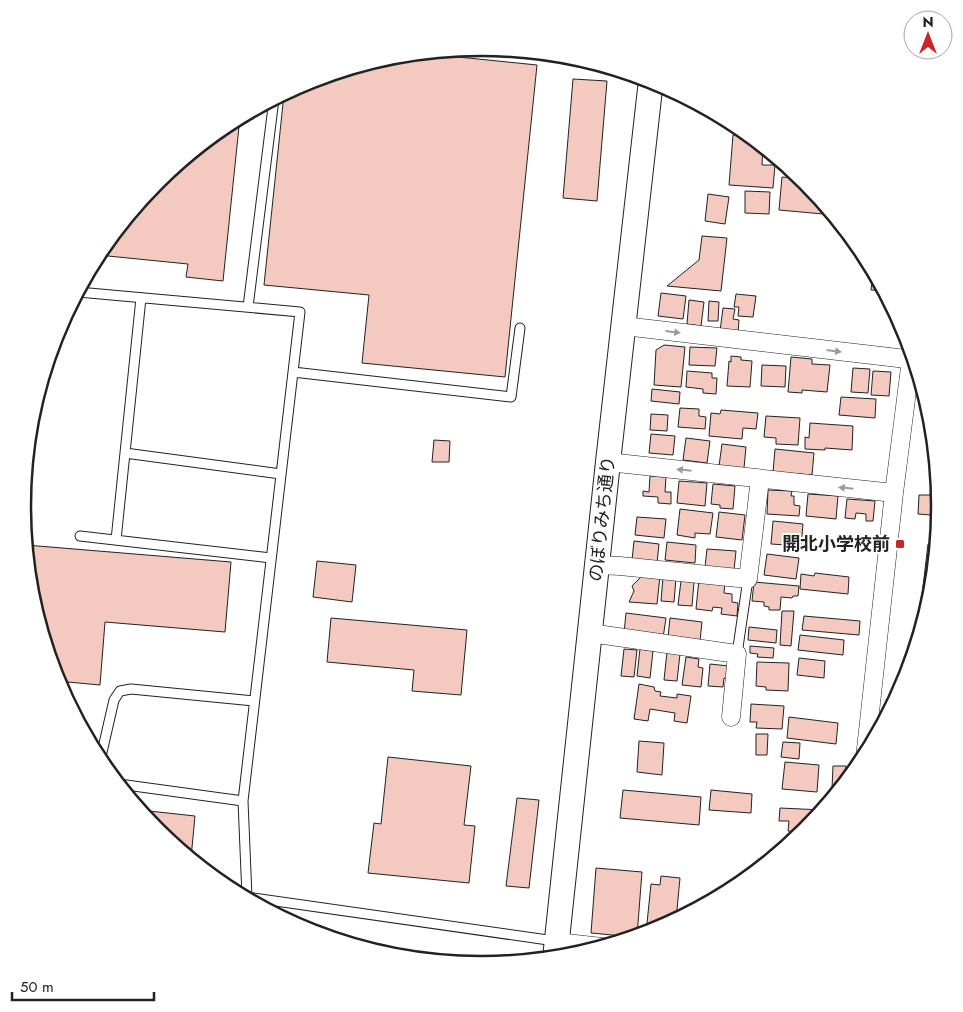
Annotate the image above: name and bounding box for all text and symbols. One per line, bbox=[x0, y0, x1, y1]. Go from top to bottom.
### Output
north arrow bbox=[903, 10, 953, 60]
text: N bbox=[922, 12, 934, 32]
one-way arrow bbox=[665, 328, 681, 336]
one-way arrow bbox=[826, 347, 842, 355]
street label: のぼりみち通り bbox=[582, 455, 622, 583]
one-way arrow bbox=[676, 466, 692, 474]
one-way arrow bbox=[837, 484, 853, 492]
place label: 開北小学校前 bbox=[782, 531, 890, 557]
marker: 開北小学校前 bbox=[894, 538, 906, 550]
scale bar bbox=[12, 970, 155, 1002]
text: 50 m bbox=[20, 976, 54, 998]

